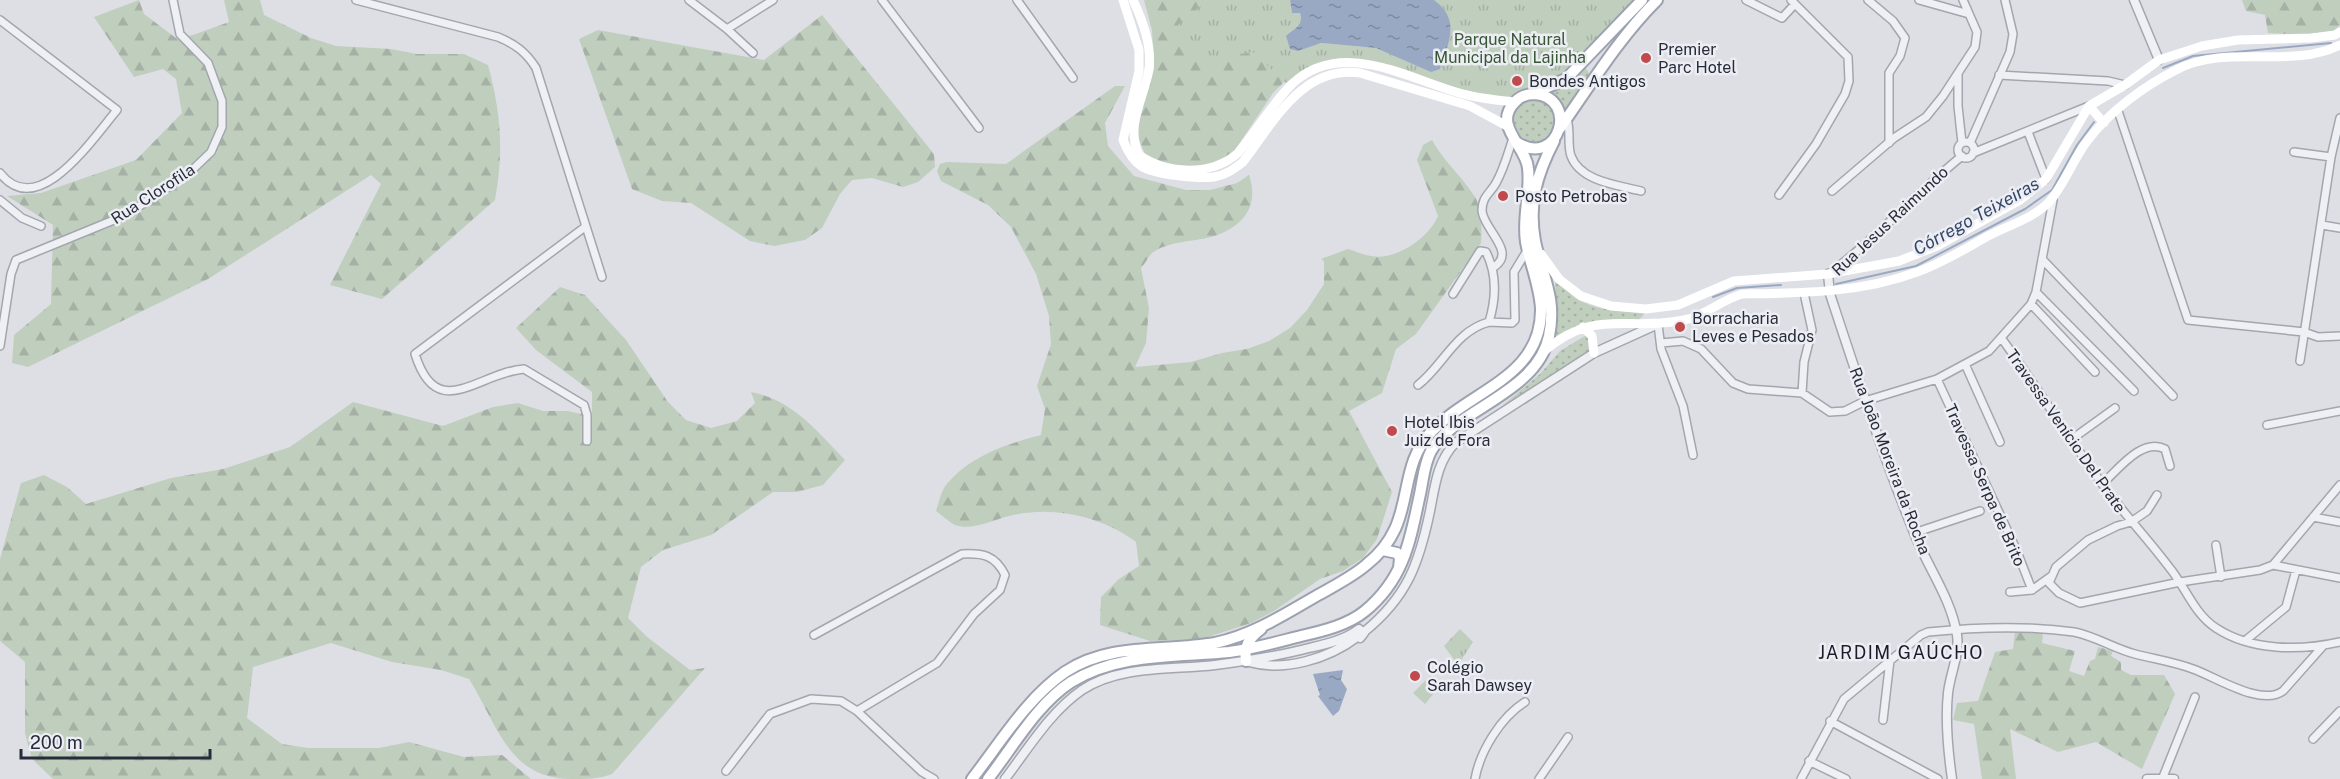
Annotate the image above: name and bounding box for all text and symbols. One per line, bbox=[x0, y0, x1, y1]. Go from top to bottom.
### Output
park label: Parque Natural Municipal da Lajinha bbox=[1434, 30, 1586, 67]
place label: Premier Parc Hotel bbox=[1658, 40, 1736, 77]
marker: Premier Parc Hotel bbox=[1639, 51, 1653, 65]
place label: Bondes Antigos bbox=[1529, 72, 1646, 91]
marker: Bondes Antigos bbox=[1510, 74, 1524, 88]
street label: Rua Clorofila bbox=[108, 160, 198, 228]
street label: Rua Jesus Raimundo bbox=[1828, 162, 1952, 280]
water label: Córrego Teixeiras bbox=[1909, 173, 2043, 259]
place label: Posto Petrobas bbox=[1515, 187, 1627, 206]
marker: Posto Petrobas bbox=[1496, 189, 1510, 203]
place label: Borracharia Leves e Pesados bbox=[1692, 309, 1814, 346]
marker: Borracharia Leves e Pesados bbox=[1673, 320, 1687, 334]
street label: Travessa Venício Del Prate bbox=[2002, 346, 2130, 516]
street label: Rua João Moreira da Rocha bbox=[1845, 365, 1935, 557]
street label: Travessa Serpa de Brito bbox=[1941, 401, 2029, 569]
place label: Hotel Ibis Juiz de Fora bbox=[1404, 413, 1490, 450]
marker: Hotel Ibis Juiz de Fora bbox=[1385, 424, 1399, 438]
district label: JARDIM GAÚCHO bbox=[1818, 641, 1984, 663]
place label: Colégio Sarah Dawsey bbox=[1427, 658, 1532, 695]
marker: Colégio Sarah Dawsey bbox=[1408, 669, 1422, 683]
scale bar bbox=[21, 722, 210, 760]
text: 200 m bbox=[30, 732, 83, 753]

